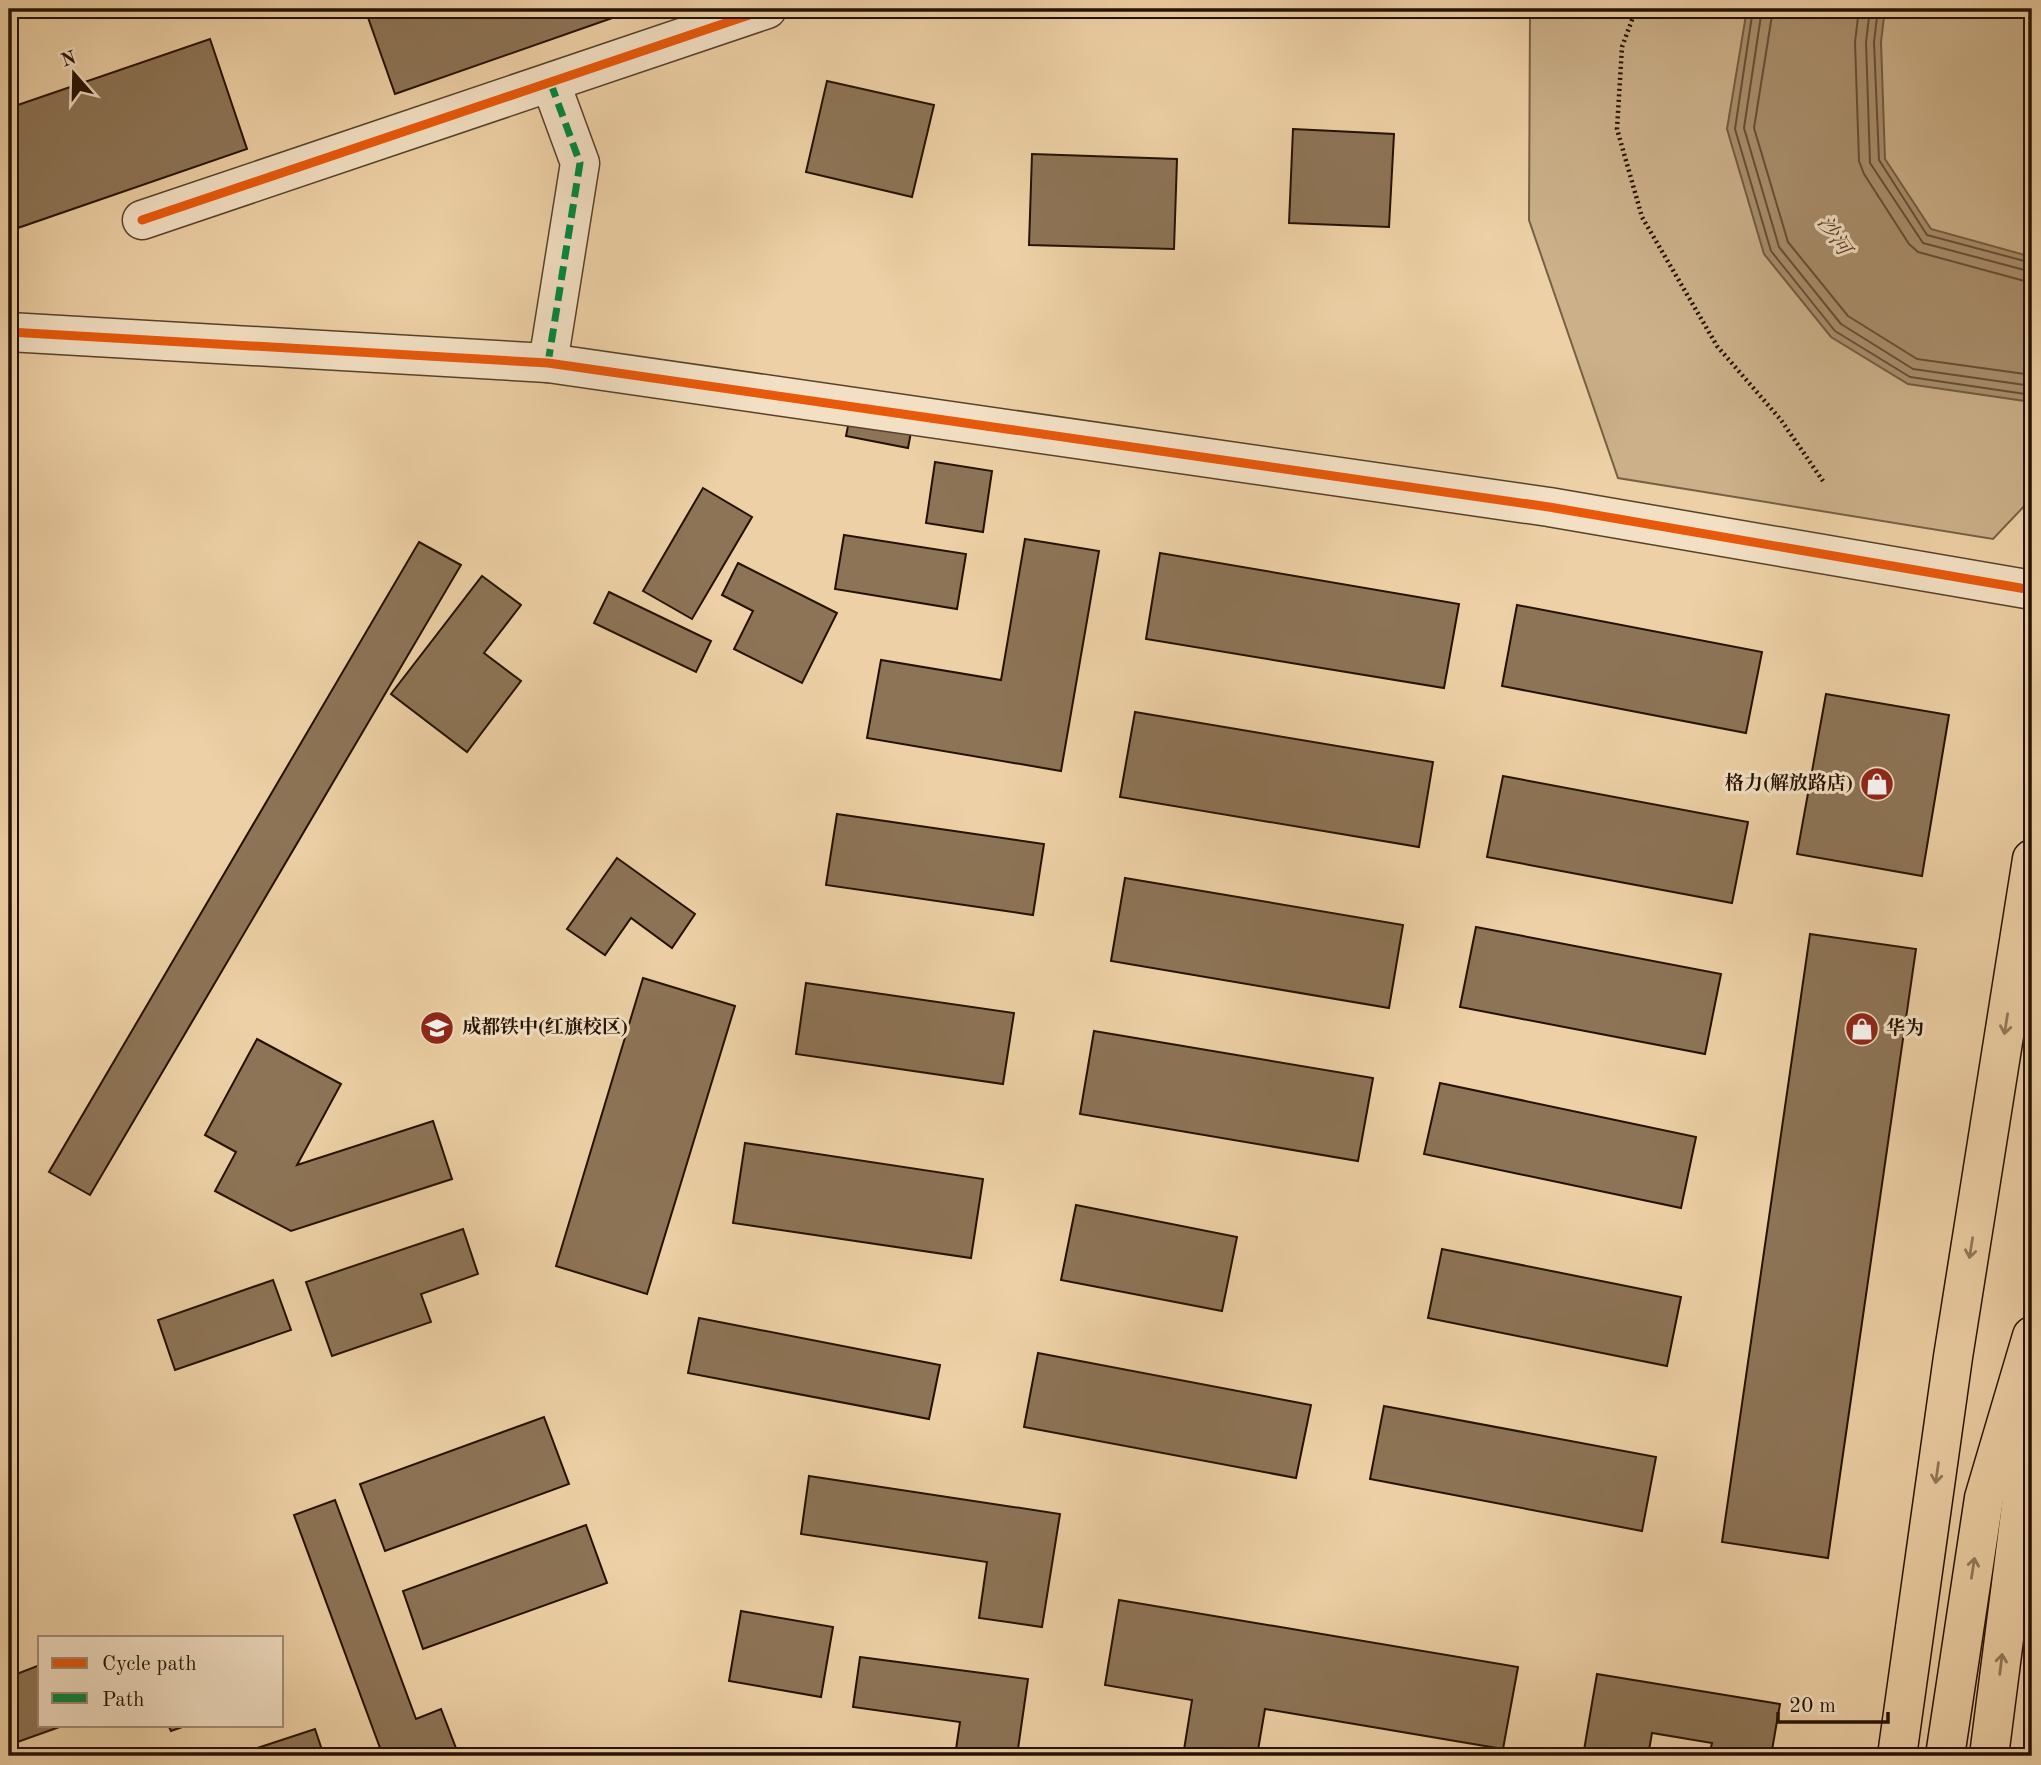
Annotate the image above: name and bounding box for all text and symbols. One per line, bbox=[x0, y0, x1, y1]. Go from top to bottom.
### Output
north arrow bbox=[38, 38, 108, 108]
text: N bbox=[59, 49, 80, 72]
water label: 沙河 bbox=[1812, 212, 1858, 263]
shop icon: 格力(解放路店) bbox=[1858, 765, 1896, 803]
place label: 格力(解放路店) bbox=[1725, 772, 1853, 794]
school or university icon: 成都铁中(红旗校区) bbox=[418, 1009, 456, 1047]
shop icon: 华为 bbox=[1843, 1010, 1881, 1048]
one-way arrow bbox=[1999, 1012, 2012, 1034]
place label: 成都铁中(红旗校区) bbox=[462, 1016, 628, 1038]
place label: 华为 bbox=[1886, 1017, 1924, 1039]
one-way arrow bbox=[1964, 1236, 1977, 1259]
one-way arrow bbox=[1930, 1461, 1943, 1484]
one-way arrow bbox=[1967, 1557, 1980, 1580]
legend bbox=[38, 1636, 284, 1726]
one-way arrow bbox=[1994, 1653, 2007, 1676]
text: Cycle path bbox=[102, 1654, 197, 1675]
scale bar bbox=[1778, 1681, 1889, 1725]
text: Path bbox=[102, 1690, 145, 1711]
text: 20 m bbox=[1789, 1696, 1836, 1717]

